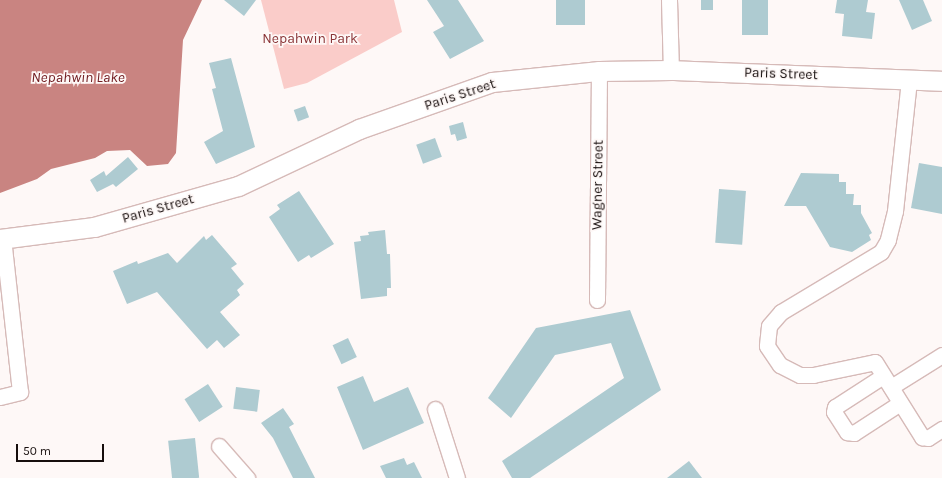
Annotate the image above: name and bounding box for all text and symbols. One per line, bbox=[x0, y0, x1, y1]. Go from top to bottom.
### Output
park label: Nepahwin Park bbox=[262, 31, 358, 47]
street label: Paris Street bbox=[744, 64, 818, 84]
water label: Nepahwin Lake bbox=[31, 69, 125, 87]
street label: Paris Street bbox=[422, 76, 498, 114]
street label: Wagner Street bbox=[589, 140, 607, 230]
street label: Paris Street bbox=[120, 191, 196, 227]
scale bar bbox=[18, 436, 106, 462]
text: 50 m bbox=[23, 444, 51, 458]

